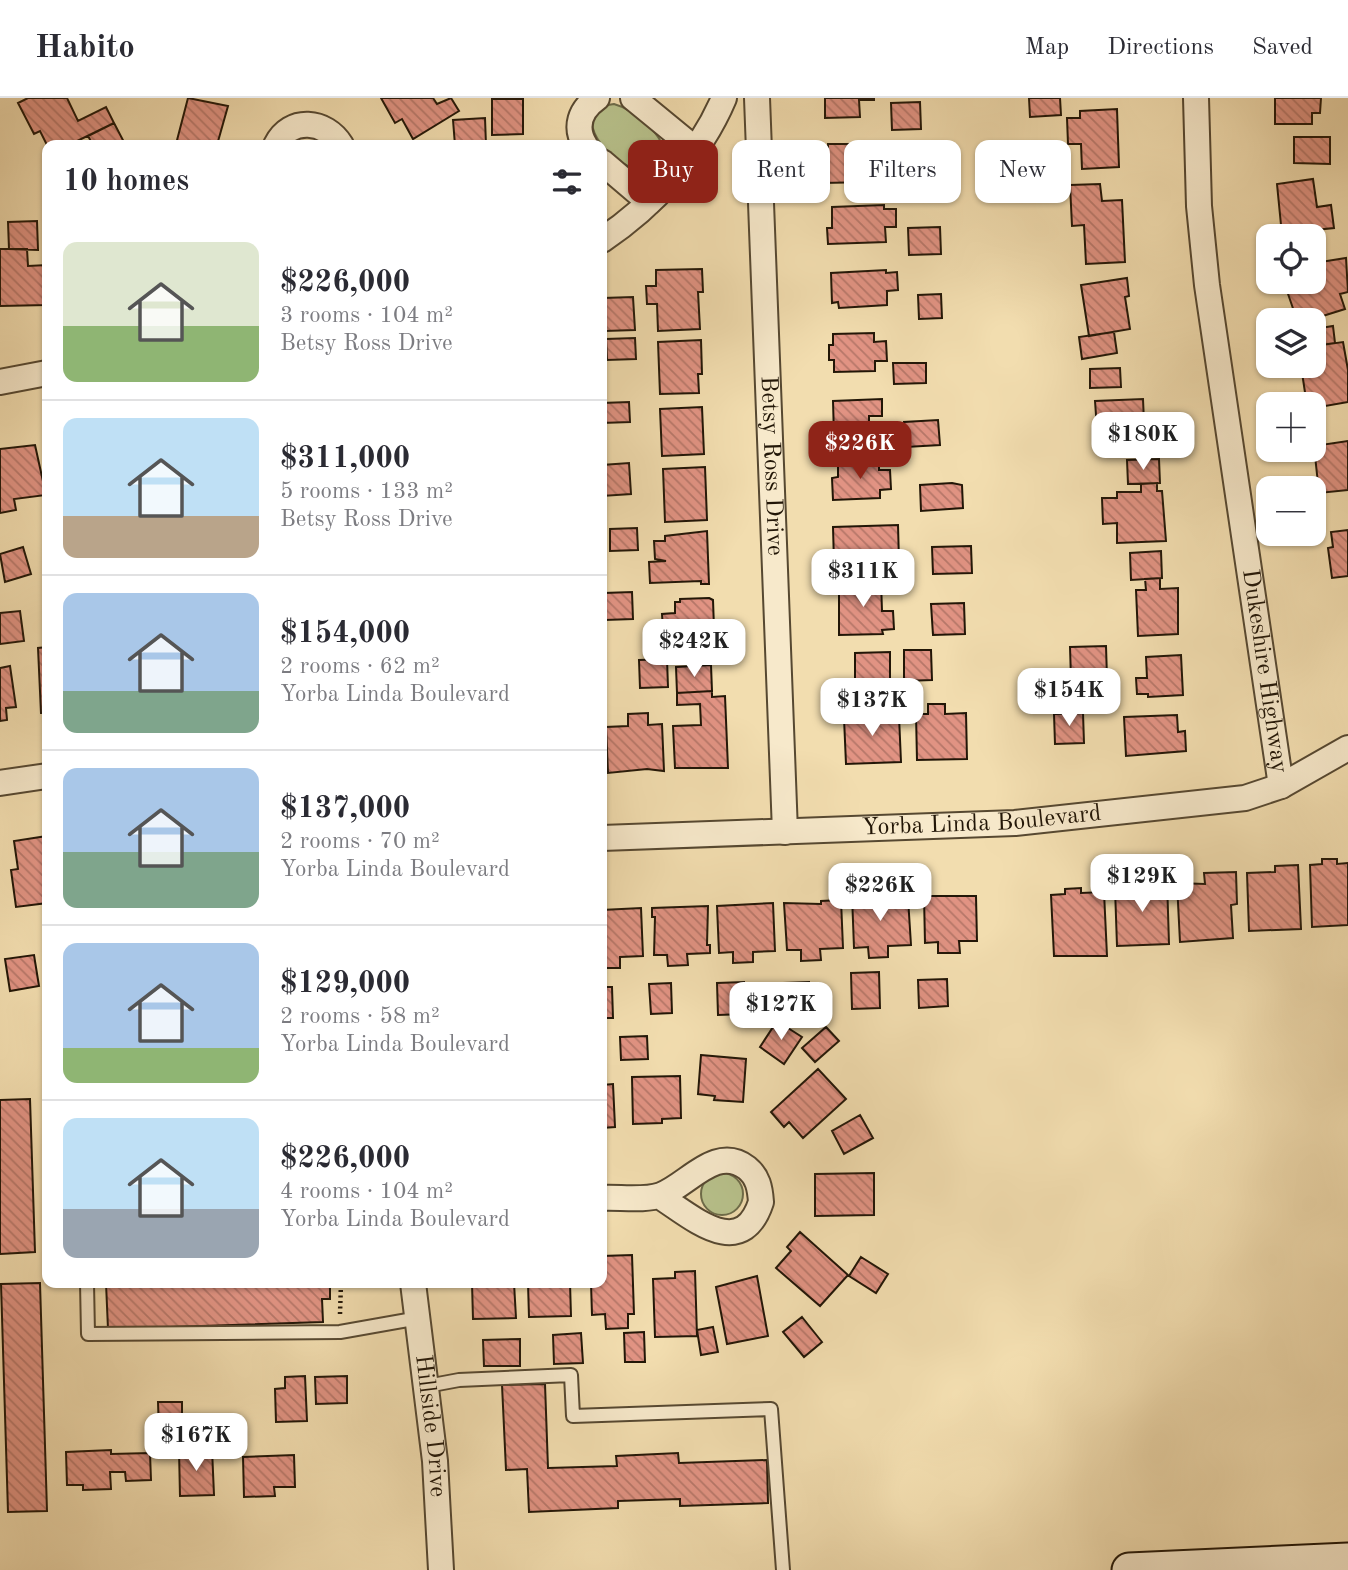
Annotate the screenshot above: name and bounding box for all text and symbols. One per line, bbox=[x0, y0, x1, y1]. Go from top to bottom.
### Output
text: Habito bbox=[35, 32, 135, 65]
text: Map bbox=[1025, 36, 1069, 60]
text: Directions bbox=[1107, 36, 1214, 60]
text: Saved bbox=[1252, 36, 1313, 60]
chip: Buy bbox=[628, 140, 718, 203]
chip: Rent bbox=[732, 140, 830, 203]
chip: Filters bbox=[844, 140, 961, 203]
chip: New bbox=[975, 140, 1071, 203]
icon: filters bbox=[548, 163, 586, 201]
text: 10 homes bbox=[63, 167, 189, 197]
map controls bbox=[1256, 224, 1326, 546]
button: locate bbox=[1256, 224, 1326, 294]
text: $226,000 bbox=[280, 268, 410, 298]
icon: home bbox=[119, 270, 203, 354]
text: 3 rooms · 104 m² bbox=[280, 304, 453, 327]
button: layers bbox=[1256, 308, 1326, 378]
text: Betsy Ross Drive bbox=[280, 332, 453, 355]
street label: Betsy Ross Drive bbox=[756, 375, 786, 556]
button: + bbox=[1256, 392, 1326, 462]
pin: $180K bbox=[1094, 412, 1192, 472]
pin: $226K bbox=[811, 422, 909, 481]
text: $180K bbox=[1107, 423, 1179, 446]
text: $226K bbox=[824, 432, 896, 455]
text: $311,000 bbox=[280, 444, 410, 474]
icon: home bbox=[119, 446, 203, 530]
button: − bbox=[1256, 476, 1326, 546]
text: 5 rooms · 133 m² bbox=[280, 480, 453, 503]
text: Betsy Ross Drive bbox=[280, 508, 453, 531]
pin: $311K bbox=[814, 550, 912, 609]
text: $311K bbox=[827, 560, 899, 583]
street label: Dukeshire Highway bbox=[1237, 568, 1291, 775]
text: $154,000 bbox=[280, 619, 410, 649]
pin: $242K bbox=[645, 620, 743, 679]
icon: home bbox=[119, 621, 203, 705]
text: $242K bbox=[658, 630, 730, 653]
text: 2 rooms · 62 m² bbox=[280, 655, 440, 678]
pin: $154K bbox=[1020, 668, 1118, 728]
pin: $137K bbox=[823, 678, 921, 738]
text: $154K bbox=[1033, 679, 1105, 702]
text: Yorba Linda Boulevard bbox=[280, 683, 510, 706]
text: $137K bbox=[836, 689, 908, 712]
text: $137,000 bbox=[280, 794, 410, 824]
icon: home bbox=[119, 796, 203, 880]
street label: Yorba Linda Boulevard bbox=[861, 802, 1103, 841]
text: 2 rooms · 70 m² bbox=[280, 830, 440, 853]
pin: $129K bbox=[1093, 854, 1191, 914]
text: Yorba Linda Boulevard bbox=[280, 858, 510, 881]
pin: $226K bbox=[831, 864, 929, 923]
text: $129K bbox=[1106, 865, 1178, 888]
text: $226K bbox=[844, 874, 916, 897]
text: $129,000 bbox=[280, 969, 410, 999]
icon: home bbox=[119, 971, 203, 1055]
pin: $127K bbox=[732, 982, 830, 1042]
text: $127K bbox=[745, 993, 817, 1016]
text: 2 rooms · 58 m² bbox=[280, 1005, 440, 1028]
text: Yorba Linda Boulevard bbox=[280, 1033, 510, 1056]
text: $226,000 bbox=[280, 1144, 410, 1174]
icon: home bbox=[119, 1146, 203, 1230]
text: 4 rooms · 104 m² bbox=[280, 1180, 453, 1203]
text: Yorba Linda Boulevard bbox=[280, 1208, 510, 1231]
street label: Hillside Drive bbox=[410, 1353, 449, 1498]
pin: $167K bbox=[147, 1414, 245, 1473]
text: $167K bbox=[160, 1424, 232, 1447]

